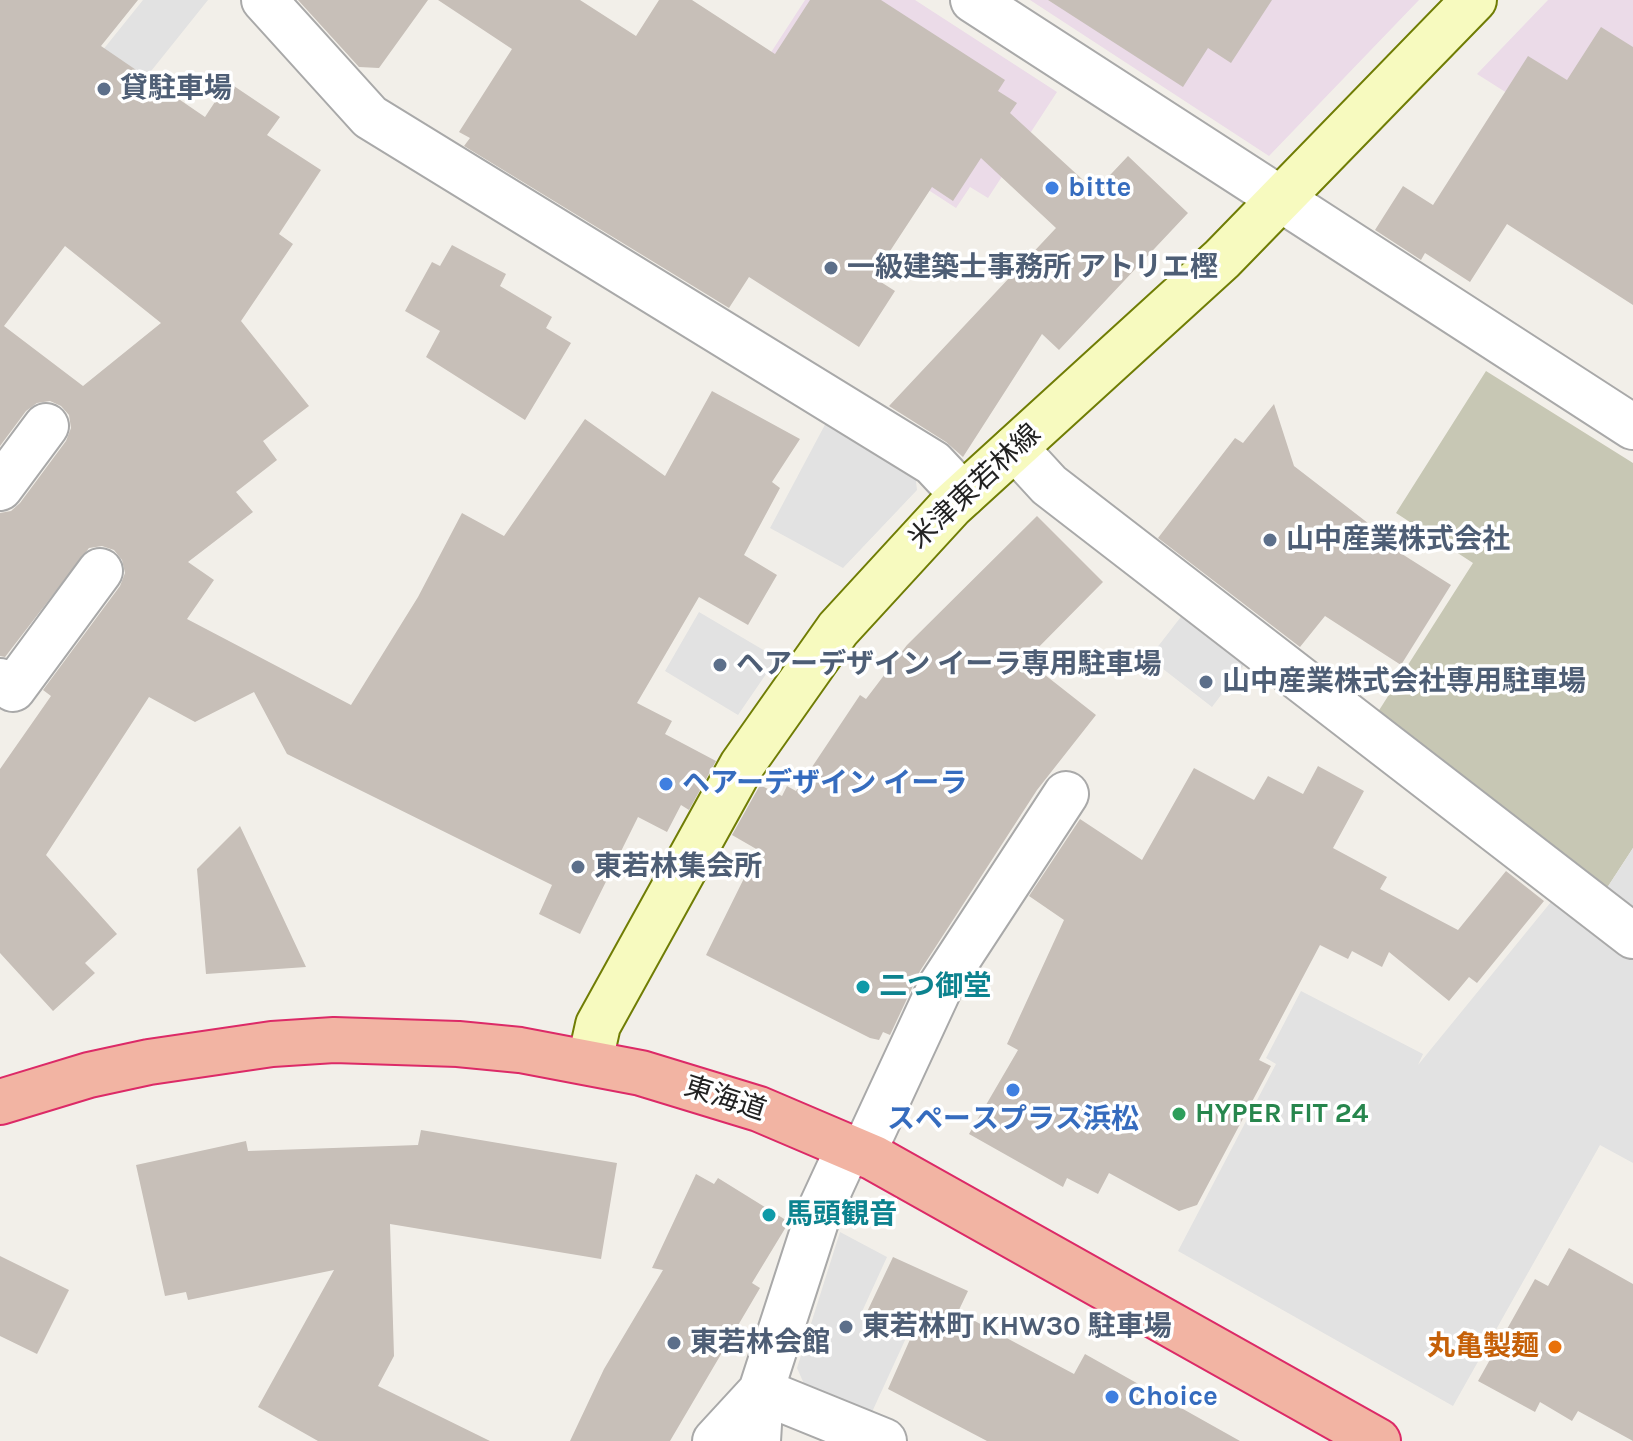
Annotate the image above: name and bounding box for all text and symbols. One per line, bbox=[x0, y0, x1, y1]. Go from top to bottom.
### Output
place label: 貸駐車場 bbox=[120, 72, 232, 106]
marker: 貸駐車場 bbox=[95, 80, 113, 98]
place label: bitte bbox=[1068, 171, 1131, 205]
marker: bitte bbox=[1043, 179, 1061, 197]
place label: 一級建築士事務所 アトリエ樫 bbox=[847, 251, 1218, 285]
marker: 一級建築士事務所 アトリエ樫 bbox=[822, 259, 840, 277]
street label: 米津東若林線 bbox=[902, 417, 1048, 557]
place label: 山中産業株式会社 bbox=[1286, 523, 1510, 557]
marker: 山中産業株式会社 bbox=[1261, 531, 1279, 549]
place label: ヘアーデザイン イーラ専用駐車場 bbox=[736, 648, 1161, 682]
marker: ヘアーデザイン イーラ専用駐車場 bbox=[711, 656, 729, 674]
place label: 山中産業株式会社専用駐車場 bbox=[1222, 665, 1586, 699]
marker: 山中産業株式会社専用駐車場 bbox=[1197, 673, 1215, 691]
place label: ヘアーデザイン イーラ bbox=[682, 767, 967, 801]
marker: ヘアーデザイン イーラ bbox=[657, 775, 675, 793]
place label: 東若林集会所 bbox=[594, 850, 762, 884]
marker: 東若林集会所 bbox=[569, 858, 587, 876]
place label: 二つ御堂 bbox=[879, 970, 991, 1004]
marker: 二つ御堂 bbox=[854, 978, 872, 996]
street label: 東海道 bbox=[680, 1070, 770, 1128]
marker: スペースプラス浜松 bbox=[1004, 1081, 1022, 1099]
place label: HYPER FIT 24 bbox=[1195, 1097, 1368, 1131]
place label: スペースプラス浜松 bbox=[887, 1103, 1139, 1137]
marker: HYPER FIT 24 bbox=[1170, 1105, 1188, 1123]
place label: 馬頭観音 bbox=[785, 1198, 897, 1232]
marker: 馬頭観音 bbox=[760, 1206, 778, 1224]
place label: 東若林町 KHW30 駐車場 bbox=[862, 1310, 1172, 1344]
marker: 東若林町 KHW30 駐車場 bbox=[837, 1318, 855, 1336]
place label: 東若林会館 bbox=[690, 1326, 830, 1360]
place label: 丸亀製麺 bbox=[1427, 1330, 1539, 1364]
marker: 東若林会館 bbox=[665, 1334, 683, 1352]
marker: 丸亀製麺 bbox=[1546, 1338, 1564, 1356]
place label: Choice bbox=[1128, 1380, 1218, 1414]
marker: Choice bbox=[1103, 1388, 1121, 1406]

